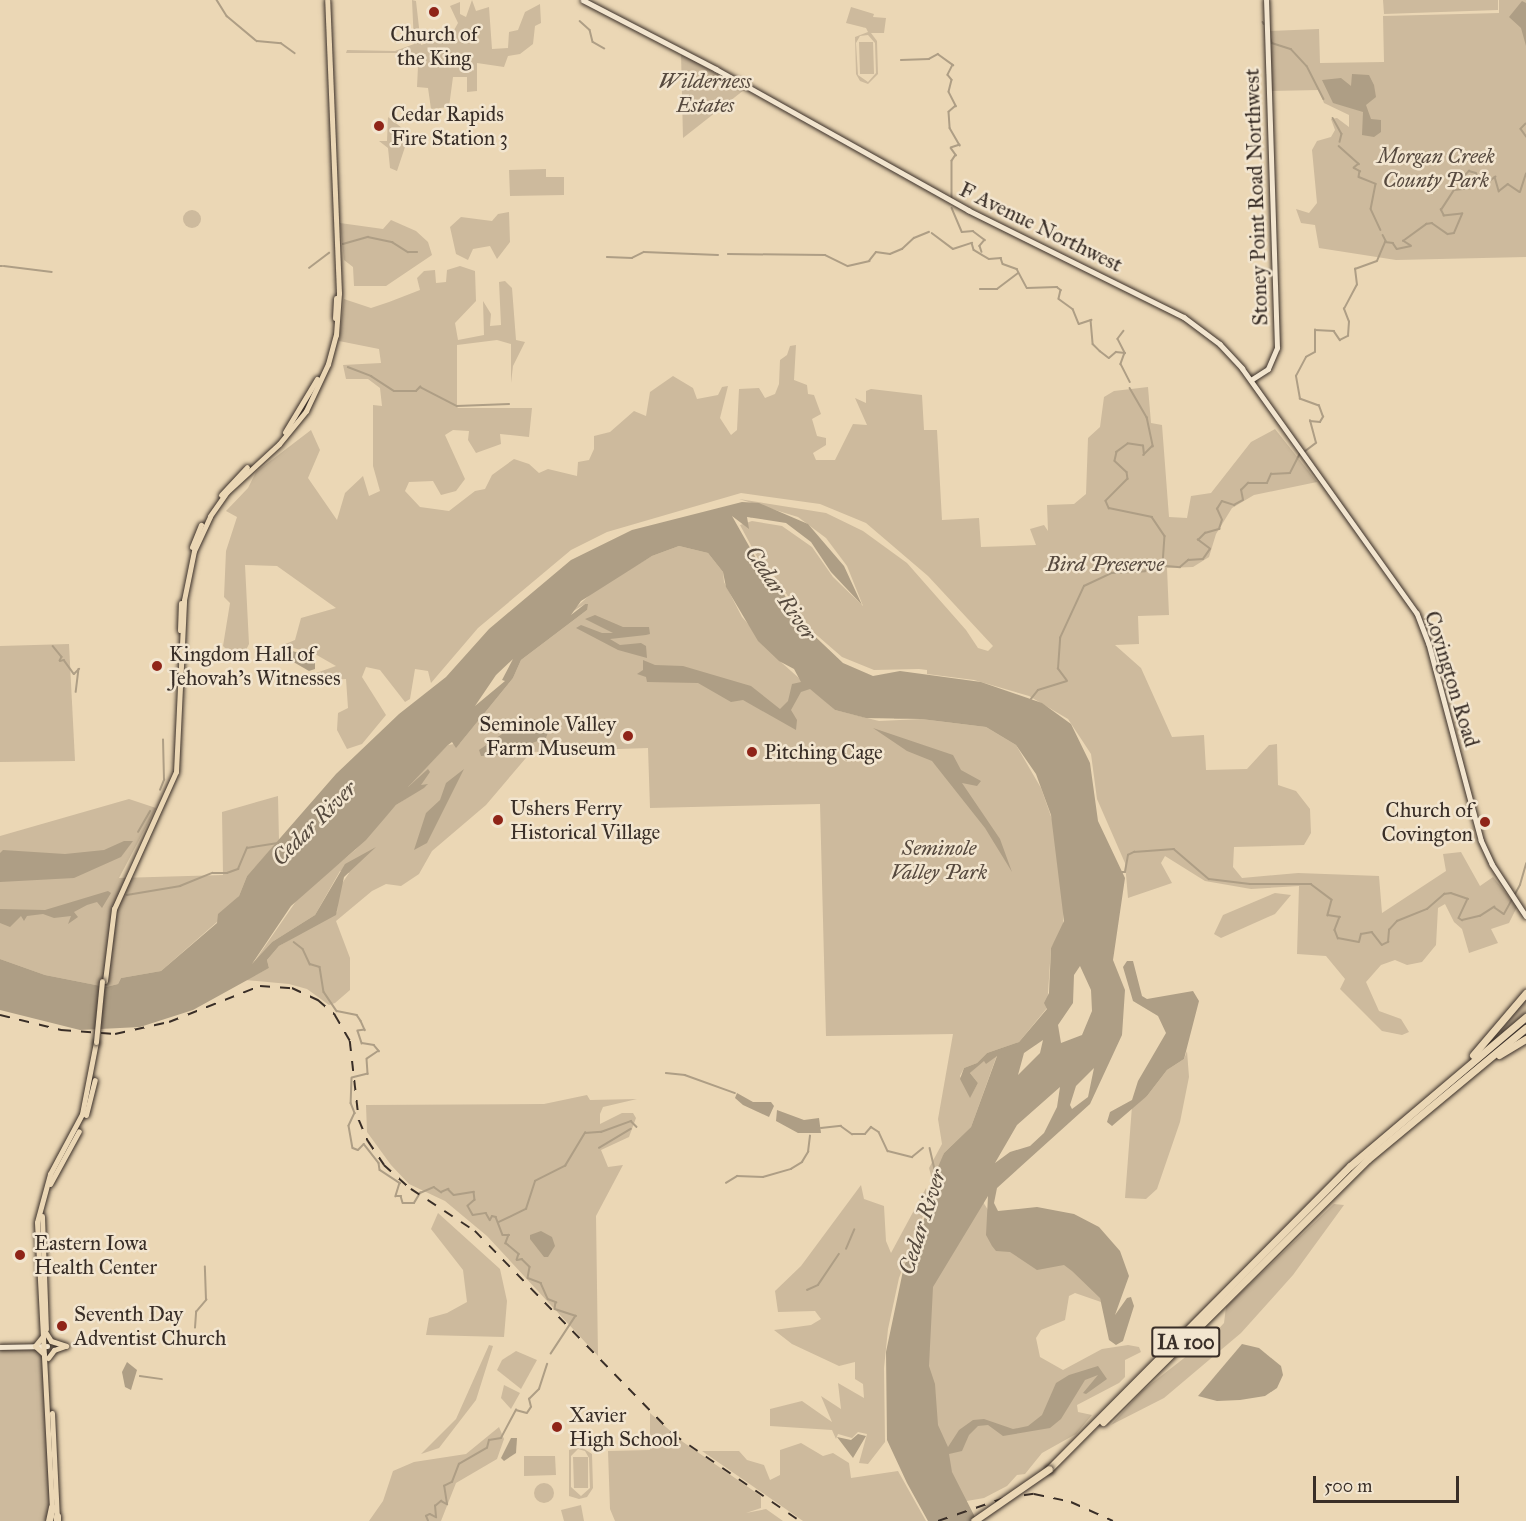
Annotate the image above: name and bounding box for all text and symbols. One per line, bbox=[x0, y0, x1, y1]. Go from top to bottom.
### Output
marker: Church of the King bbox=[427, 5, 441, 19]
place label: Church of the King bbox=[390, 21, 478, 71]
park label: Wilderness Estates bbox=[659, 68, 751, 118]
street label: Stoney Point Road Northwest bbox=[1239, 68, 1273, 326]
place label: Cedar Rapids Fire Station 3 bbox=[391, 101, 508, 151]
marker: Cedar Rapids Fire Station 3 bbox=[372, 119, 386, 133]
park label: Morgan Creek County Park bbox=[1377, 143, 1495, 193]
street label: F Avenue Northwest bbox=[955, 177, 1127, 277]
water label: Cedar River bbox=[740, 541, 822, 645]
park label: Bird Preserve bbox=[1046, 551, 1164, 577]
street label: Covington Road bbox=[1419, 608, 1485, 750]
place label: Kingdom Hall of Jehovah's Witnesses bbox=[169, 641, 341, 691]
marker: Kingdom Hall of Jehovah's Witnesses bbox=[150, 659, 164, 673]
place label: Seminole Valley Farm Museum bbox=[479, 711, 616, 761]
marker: Seminole Valley Farm Museum bbox=[621, 729, 635, 743]
place label: Pitching Cage bbox=[764, 739, 883, 765]
marker: Pitching Cage bbox=[745, 745, 759, 759]
water label: Cedar River bbox=[266, 775, 362, 871]
place label: Ushers Ferry Historical Village bbox=[510, 795, 660, 845]
place label: Church of Covington bbox=[1381, 797, 1473, 847]
marker: Ushers Ferry Historical Village bbox=[491, 813, 505, 827]
marker: Church of Covington bbox=[1478, 815, 1492, 829]
park label: Seminole Valley Park bbox=[891, 835, 987, 885]
water label: Cedar River bbox=[893, 1166, 951, 1278]
place label: Eastern Iowa Health Center bbox=[34, 1230, 157, 1280]
marker: Eastern Iowa Health Center bbox=[11, 1246, 29, 1264]
place label: Seventh Day Adventist Church bbox=[74, 1301, 227, 1351]
marker: Seventh Day Adventist Church bbox=[55, 1319, 69, 1333]
road number: IA 100 bbox=[1150, 1325, 1222, 1359]
place label: Xavier High School bbox=[569, 1402, 679, 1452]
marker: Xavier High School bbox=[550, 1420, 564, 1434]
scale bar bbox=[1316, 1464, 1462, 1502]
text: 500 m bbox=[1324, 1475, 1372, 1497]

